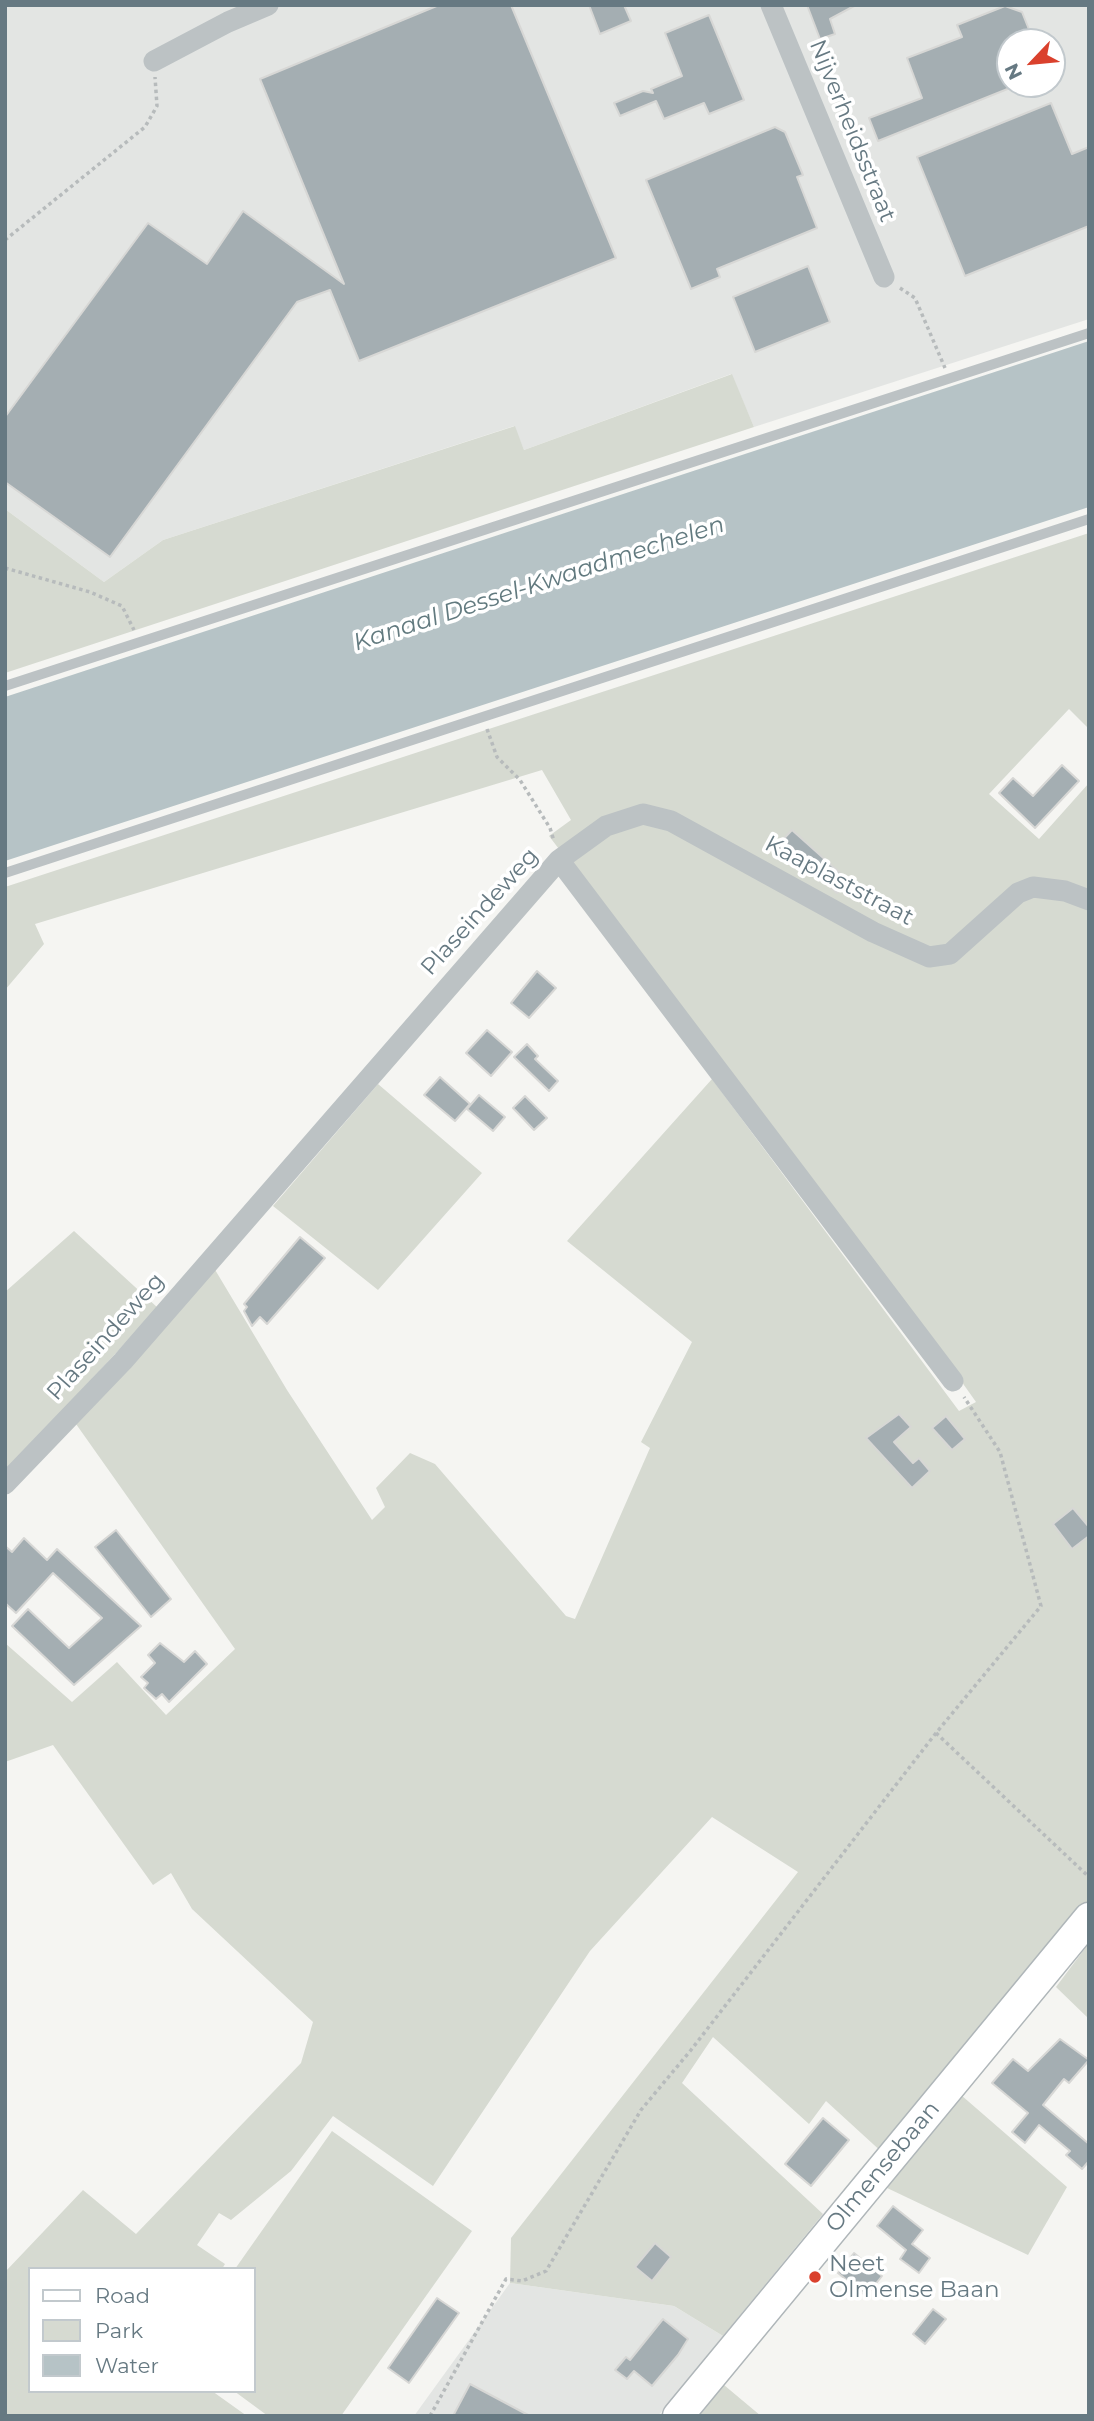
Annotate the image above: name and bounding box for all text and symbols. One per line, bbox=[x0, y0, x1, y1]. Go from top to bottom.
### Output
north arrow bbox=[996, 28, 1066, 98]
street label: Nijverheidsstraat bbox=[803, 36, 901, 226]
text: N bbox=[1000, 60, 1027, 83]
water label: Kanaal Dessel-Kwaadmechelen bbox=[350, 510, 728, 658]
street label: Kaaplaststraat bbox=[760, 830, 918, 932]
street label: Plaseindeweg bbox=[416, 843, 544, 981]
street label: Plaseindeweg bbox=[42, 1268, 170, 1406]
street label: Olmensebaan bbox=[820, 2096, 946, 2238]
place label: Neet Olmense Baan bbox=[829, 2250, 999, 2304]
legend bbox=[28, 2267, 256, 2393]
marker: Neet Olmense Baan bbox=[807, 2269, 823, 2285]
text: Road bbox=[95, 2283, 150, 2308]
text: Park bbox=[95, 2318, 143, 2343]
text: Water bbox=[95, 2353, 159, 2378]

